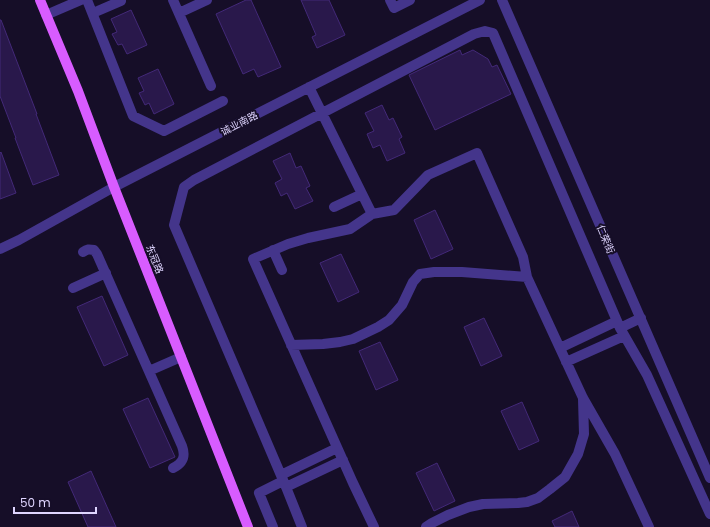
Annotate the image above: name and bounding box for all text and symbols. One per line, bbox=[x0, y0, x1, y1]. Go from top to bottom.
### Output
street label: 诚业南路 bbox=[218, 108, 260, 139]
street label: 仁荣街 bbox=[593, 222, 618, 256]
street label: 东冠路 bbox=[142, 242, 167, 276]
scale bar bbox=[14, 489, 96, 515]
text: 50 m bbox=[20, 494, 51, 511]

